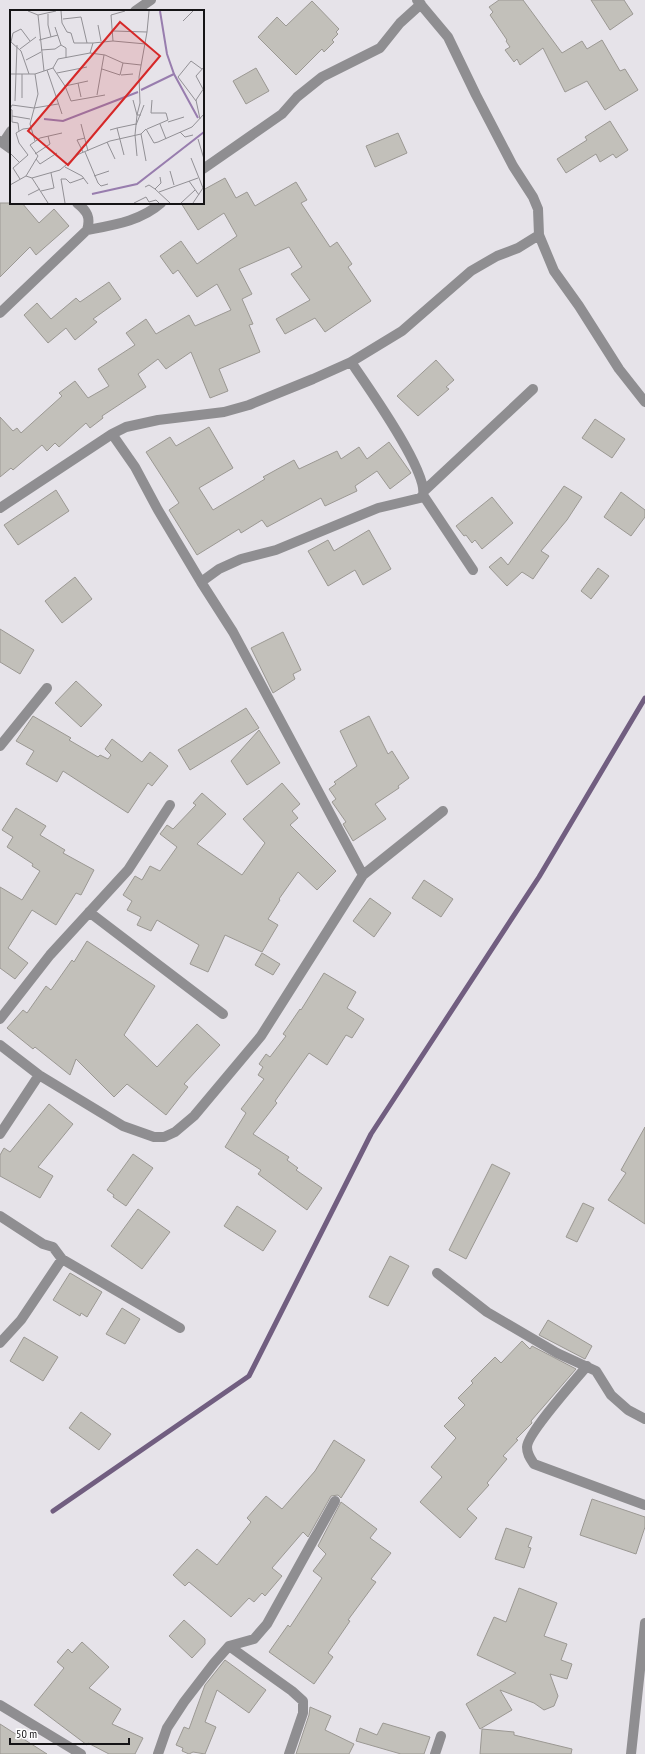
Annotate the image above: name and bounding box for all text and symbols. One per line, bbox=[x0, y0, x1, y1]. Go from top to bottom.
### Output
inset map bbox=[10, 10, 204, 204]
scale bar bbox=[10, 1720, 129, 1746]
text: 50 m bbox=[16, 1726, 37, 1741]

